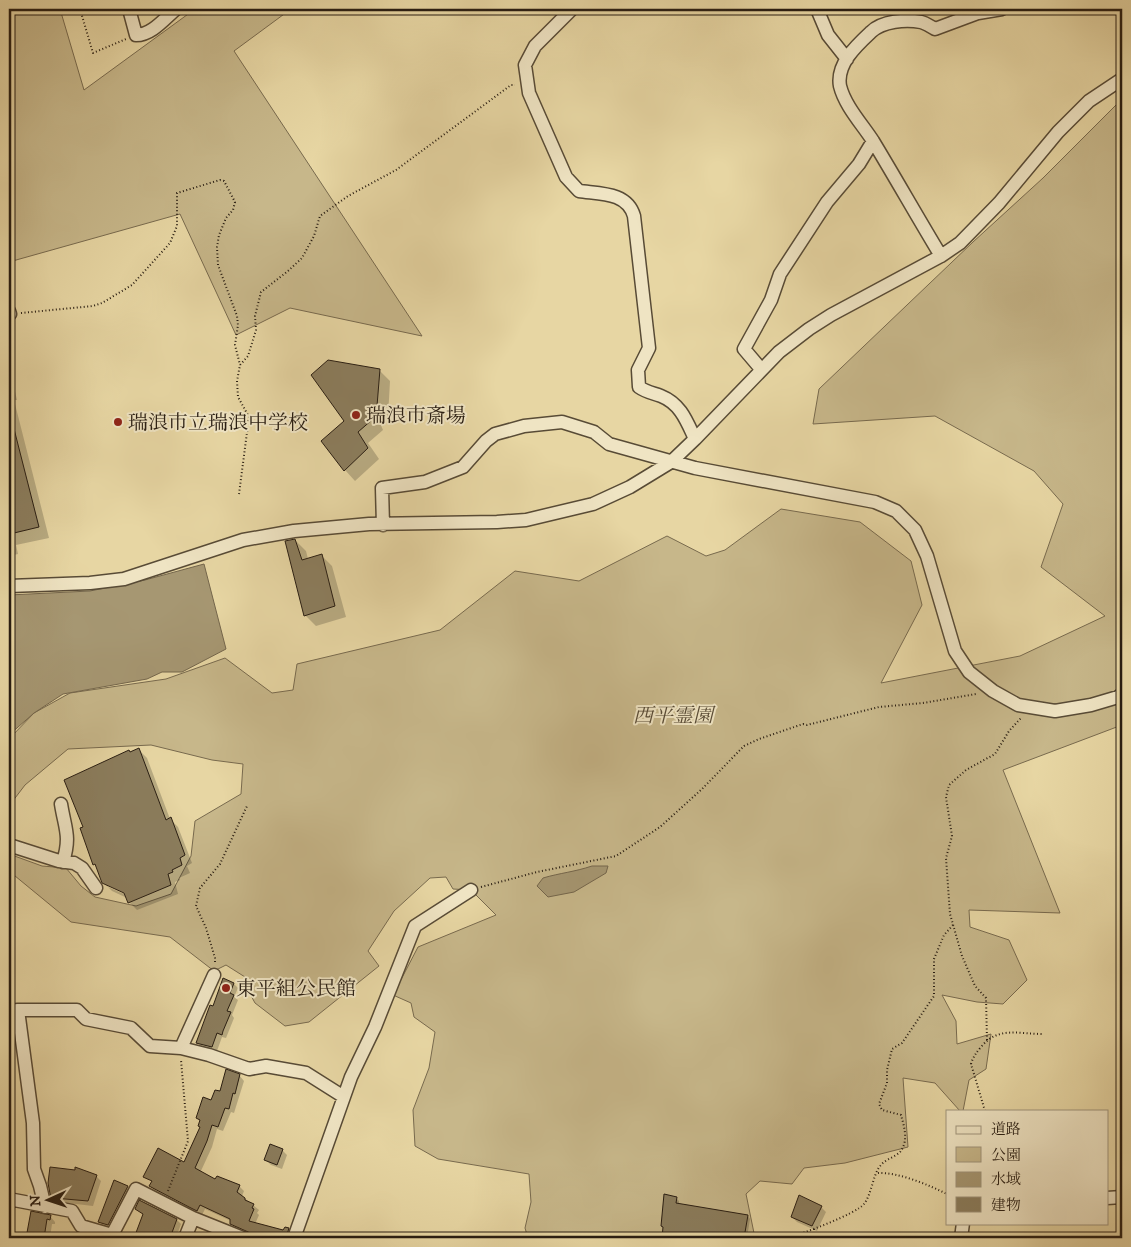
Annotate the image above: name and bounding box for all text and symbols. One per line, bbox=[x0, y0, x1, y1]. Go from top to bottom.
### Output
place label: 瑞浪市斎場 bbox=[366, 404, 466, 429]
marker: 瑞浪市斎場 bbox=[350, 409, 362, 421]
place label: 瑞浪市立瑞浪中学校 bbox=[128, 411, 308, 436]
marker: 瑞浪市立瑞浪中学校 bbox=[112, 416, 124, 428]
park label: 西平霊園 bbox=[633, 704, 716, 729]
place label: 東平組公民館 bbox=[236, 977, 356, 1002]
marker: 東平組公民館 bbox=[220, 982, 232, 994]
legend bbox=[946, 1110, 1108, 1224]
text: 道路 bbox=[991, 1120, 1021, 1139]
text: 公園 bbox=[991, 1146, 1021, 1165]
text: 水域 bbox=[991, 1170, 1021, 1189]
north arrow bbox=[22, 1174, 72, 1224]
text: N bbox=[27, 1194, 45, 1207]
text: 建物 bbox=[991, 1196, 1021, 1215]

